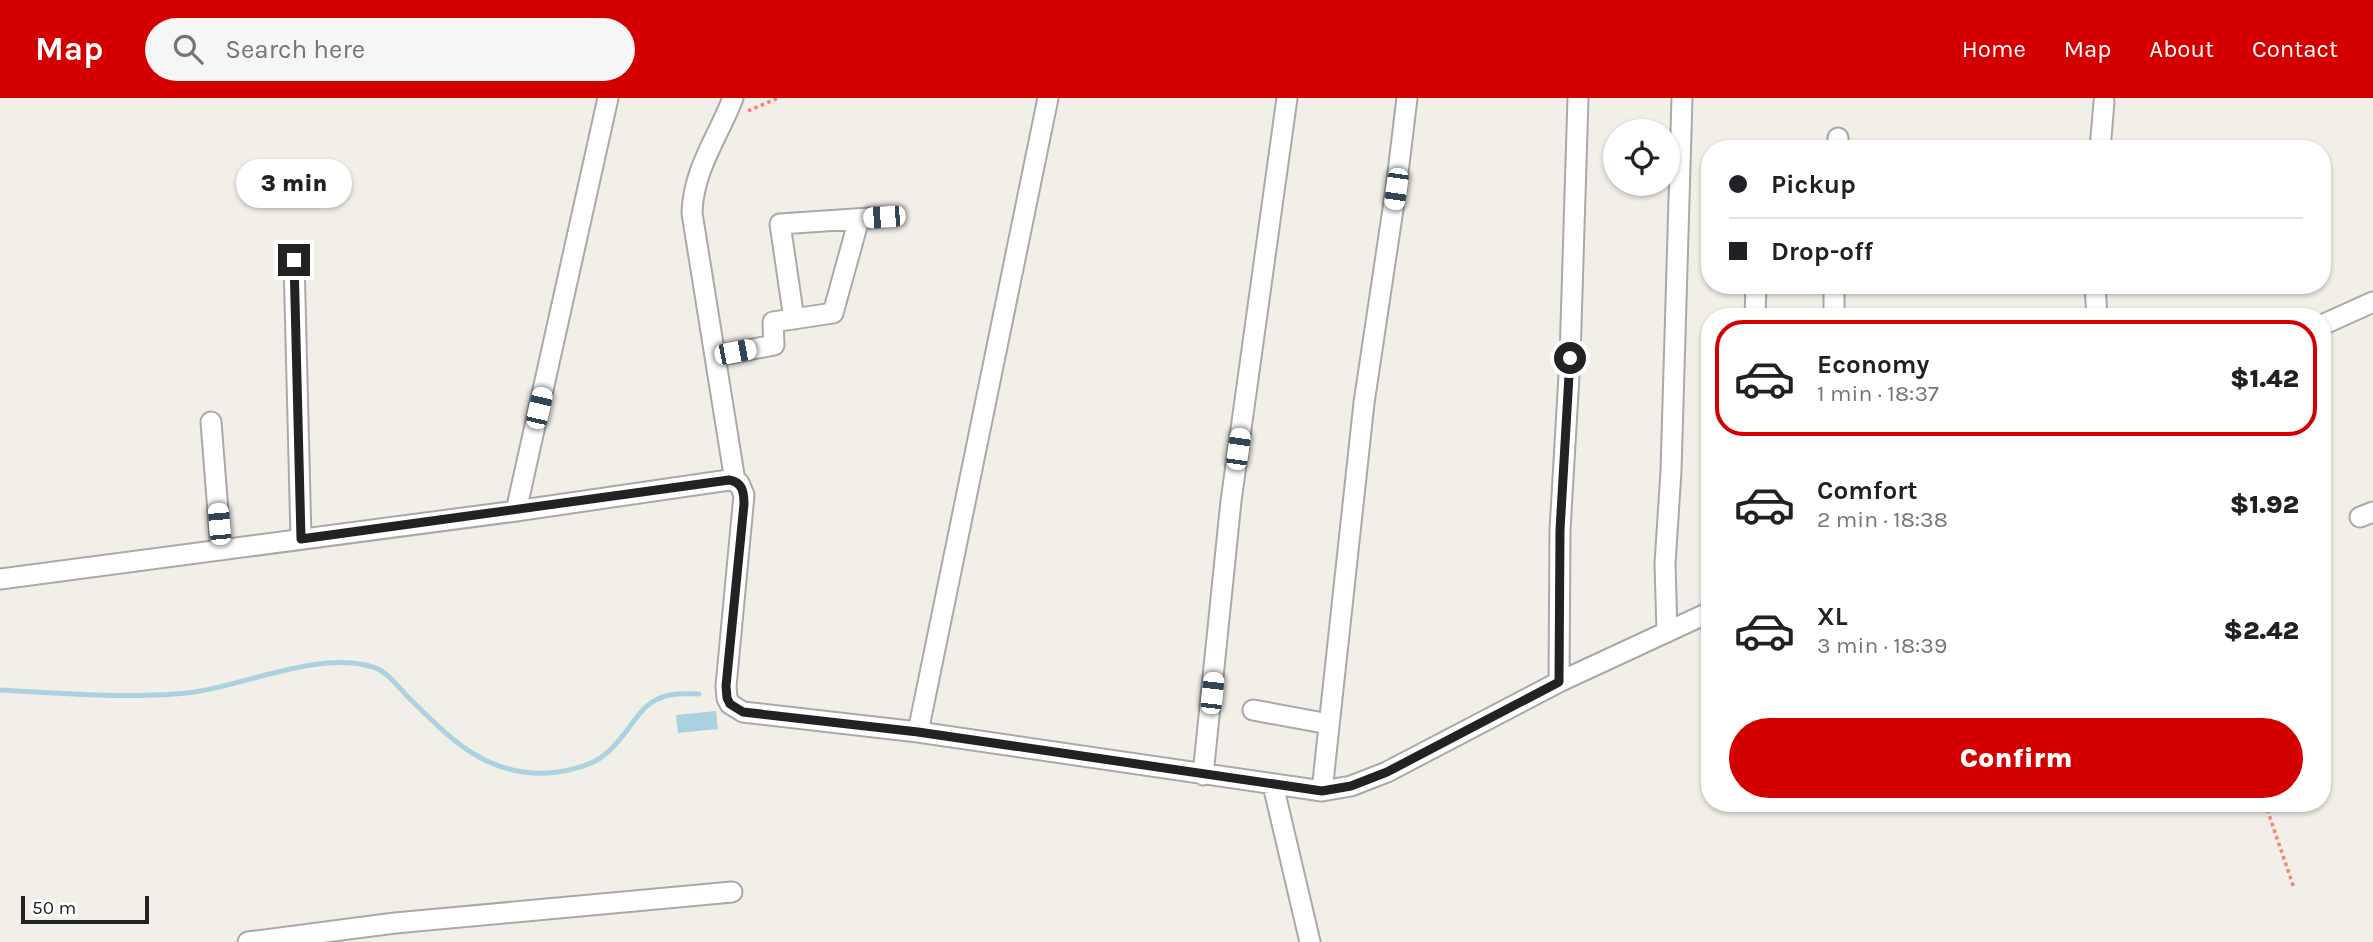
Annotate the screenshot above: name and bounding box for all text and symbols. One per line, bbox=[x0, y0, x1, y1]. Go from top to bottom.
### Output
search box bbox=[145, 18, 635, 81]
text: Map bbox=[35, 30, 103, 68]
icon: search bbox=[169, 30, 207, 68]
text: Search here bbox=[225, 34, 365, 65]
text: Home bbox=[1962, 35, 2026, 63]
text: Map bbox=[2064, 35, 2111, 63]
text: About bbox=[2149, 35, 2214, 63]
text: Contact bbox=[2252, 35, 2338, 63]
map controls bbox=[1603, 119, 1680, 196]
button: locate bbox=[1603, 119, 1680, 196]
callout: 3 min bbox=[236, 158, 352, 208]
car bbox=[1383, 167, 1410, 211]
text: Pickup bbox=[1771, 169, 1856, 200]
text: 3 min bbox=[261, 170, 327, 197]
car bbox=[863, 205, 906, 229]
text: Drop-off bbox=[1771, 236, 1873, 267]
route end bbox=[278, 244, 310, 276]
car bbox=[713, 338, 758, 366]
route start bbox=[1554, 342, 1586, 374]
icon: car bbox=[1733, 347, 1796, 410]
text: Economy bbox=[1817, 349, 1929, 380]
text: $1.42 bbox=[2230, 363, 2299, 394]
text: 1 min · 18:37 bbox=[1817, 380, 1939, 407]
car bbox=[525, 385, 554, 431]
car bbox=[1225, 427, 1252, 471]
icon: car bbox=[1733, 473, 1796, 536]
text: Comfort bbox=[1817, 475, 1918, 506]
text: $1.92 bbox=[2230, 489, 2299, 520]
car bbox=[207, 502, 232, 546]
text: 2 min · 18:38 bbox=[1817, 506, 1948, 533]
icon: car bbox=[1733, 599, 1796, 662]
text: XL bbox=[1817, 601, 1848, 632]
text: $2.42 bbox=[2224, 615, 2299, 646]
text: 3 min · 18:39 bbox=[1817, 632, 1947, 659]
car bbox=[1200, 671, 1225, 715]
button: Confirm bbox=[1729, 718, 2303, 798]
scale bar bbox=[21, 893, 149, 925]
text: 50 m bbox=[32, 897, 76, 919]

